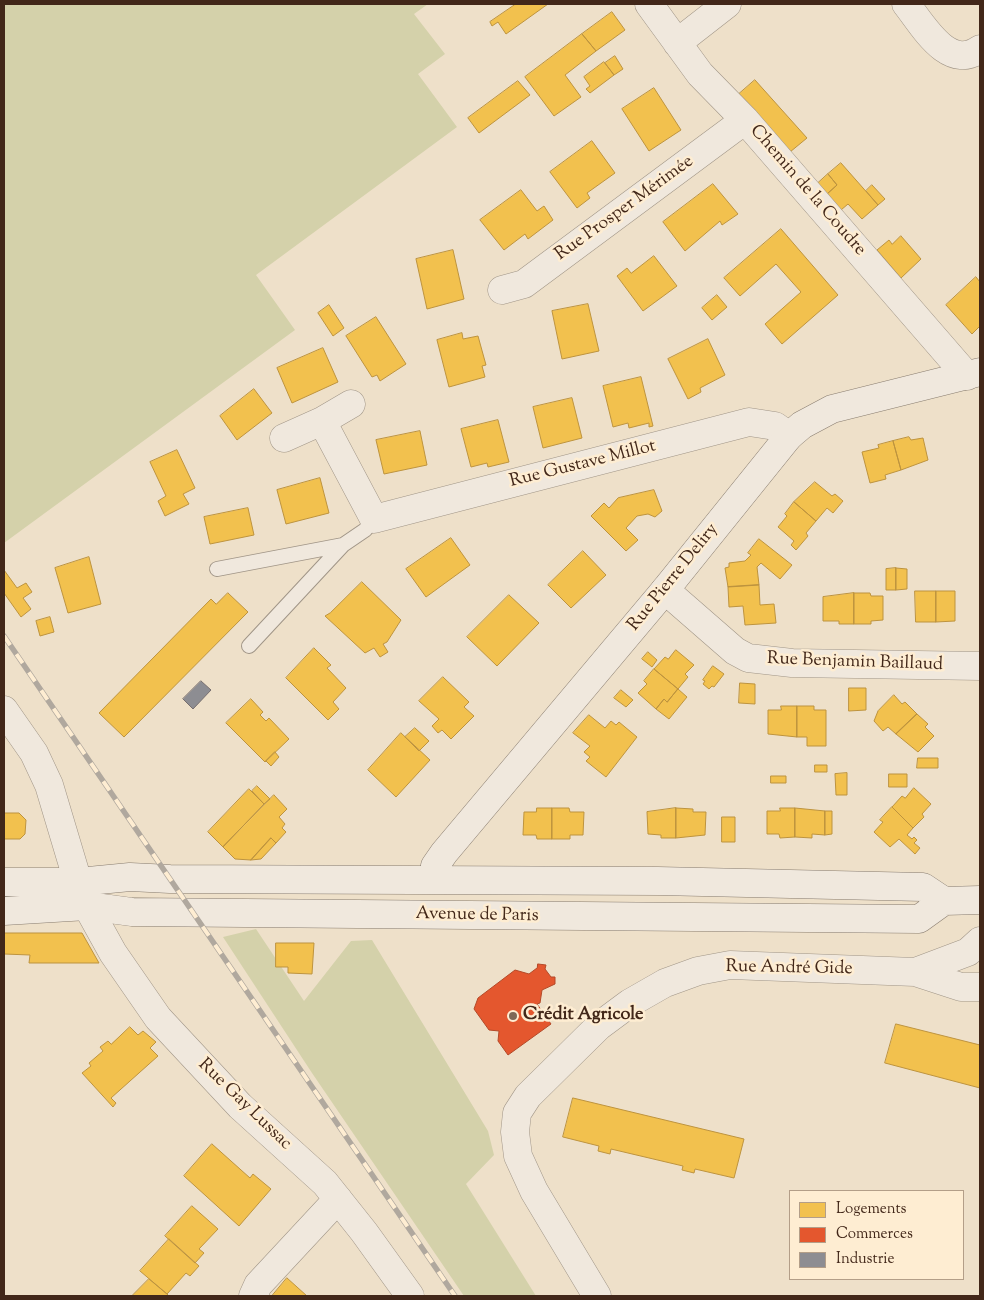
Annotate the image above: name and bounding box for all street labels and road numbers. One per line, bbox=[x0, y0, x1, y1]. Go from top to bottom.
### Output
street label: Chemin de la Coudre bbox=[744, 121, 870, 261]
street label: Rue Prosper Mérimée bbox=[552, 152, 698, 266]
street label: Rue Gustave Millot bbox=[508, 436, 658, 494]
street label: Rue Pierre Deliry bbox=[624, 520, 724, 636]
street label: Rue Benjamin Baillaud bbox=[767, 649, 943, 677]
street label: Avenue de Paris bbox=[415, 904, 539, 928]
street label: Rue André Gide bbox=[725, 957, 853, 981]
street label: Rue Gay Lussac bbox=[193, 1055, 295, 1155]

